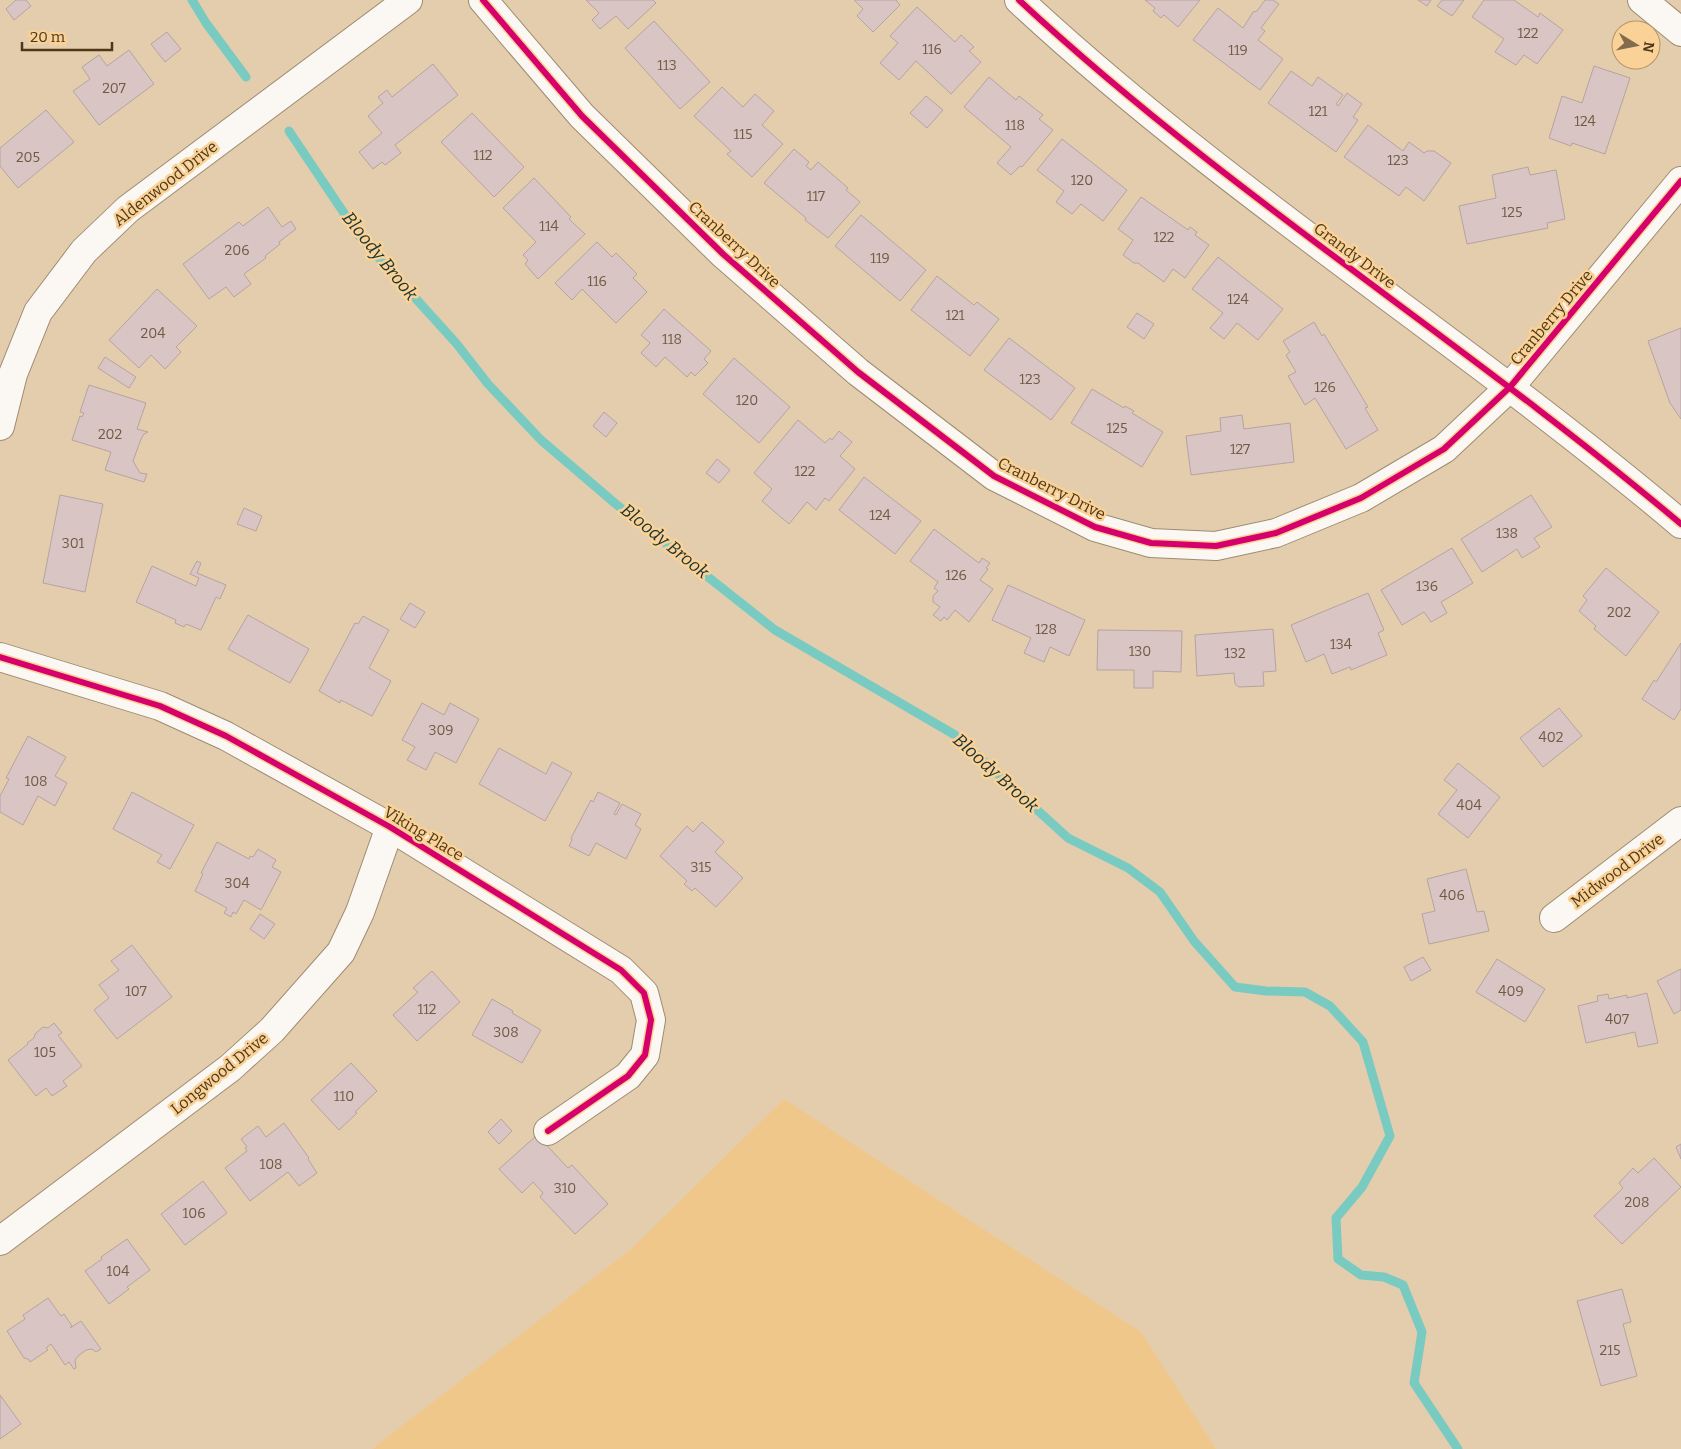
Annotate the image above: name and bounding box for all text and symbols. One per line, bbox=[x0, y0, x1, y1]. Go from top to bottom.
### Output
scale bar bbox=[22, 20, 112, 52]
north arrow bbox=[1611, 20, 1661, 70]
house number: 122 bbox=[1518, 25, 1538, 42]
text: 20 m bbox=[30, 28, 66, 46]
text: N bbox=[1639, 40, 1658, 54]
house number: 116 bbox=[922, 41, 942, 58]
house number: 119 bbox=[1228, 42, 1248, 59]
house number: 113 bbox=[657, 57, 677, 74]
house number: 207 bbox=[102, 80, 126, 97]
house number: 121 bbox=[1309, 103, 1328, 120]
house number: 124 bbox=[1574, 113, 1596, 130]
house number: 118 bbox=[1005, 117, 1025, 134]
house number: 115 bbox=[734, 126, 752, 143]
street label: Aldenwood Drive bbox=[110, 137, 221, 230]
house number: 112 bbox=[474, 147, 492, 164]
house number: 205 bbox=[16, 149, 40, 166]
house number: 123 bbox=[1387, 152, 1409, 169]
house number: 120 bbox=[1071, 172, 1093, 189]
house number: 117 bbox=[807, 188, 825, 205]
street label: Cranberry Drive bbox=[685, 197, 784, 292]
house number: 125 bbox=[1502, 204, 1522, 221]
water label: Bloody Brook bbox=[338, 207, 422, 305]
house number: 114 bbox=[539, 218, 559, 235]
street label: Grandy Drive bbox=[1310, 218, 1399, 292]
house number: 122 bbox=[1154, 229, 1174, 246]
house number: 206 bbox=[225, 242, 249, 259]
house number: 119 bbox=[870, 250, 890, 267]
street label: Cranberry Drive bbox=[1506, 266, 1597, 369]
house number: 116 bbox=[587, 273, 607, 290]
house number: 124 bbox=[1227, 291, 1249, 308]
house number: 121 bbox=[946, 307, 965, 324]
house number: 204 bbox=[141, 325, 165, 342]
house number: 118 bbox=[662, 331, 682, 348]
house number: 123 bbox=[1019, 371, 1041, 388]
house number: 126 bbox=[1314, 379, 1336, 396]
house number: 120 bbox=[736, 392, 758, 409]
house number: 125 bbox=[1107, 420, 1127, 437]
house number: 202 bbox=[98, 426, 122, 443]
house number: 127 bbox=[1230, 441, 1250, 458]
street label: Cranberry Drive bbox=[995, 453, 1109, 524]
house number: 122 bbox=[795, 463, 815, 480]
water label: Bloody Brook bbox=[616, 499, 714, 583]
house number: 124 bbox=[869, 507, 891, 524]
house number: 138 bbox=[1496, 525, 1518, 542]
house number: 301 bbox=[62, 535, 85, 552]
house number: 126 bbox=[945, 567, 967, 584]
house number: 136 bbox=[1416, 578, 1438, 595]
house number: 202 bbox=[1607, 604, 1631, 621]
house number: 128 bbox=[1035, 621, 1057, 638]
house number: 134 bbox=[1330, 636, 1352, 653]
house number: 130 bbox=[1129, 643, 1151, 660]
house number: 132 bbox=[1224, 645, 1246, 662]
house number: 309 bbox=[428, 722, 454, 739]
water label: Bloody Brook bbox=[949, 729, 1043, 817]
house number: 402 bbox=[1539, 729, 1563, 746]
house number: 108 bbox=[24, 773, 48, 790]
house number: 404 bbox=[1456, 797, 1482, 814]
street label: Viking Place bbox=[380, 802, 467, 865]
street label: Midwood Drive bbox=[1567, 829, 1667, 911]
house number: 315 bbox=[690, 859, 712, 876]
house number: 304 bbox=[224, 875, 250, 892]
house number: 406 bbox=[1439, 887, 1465, 904]
house number: 107 bbox=[125, 983, 147, 1000]
house number: 409 bbox=[1498, 983, 1524, 1000]
house number: 112 bbox=[418, 1001, 436, 1018]
house number: 407 bbox=[1605, 1011, 1629, 1028]
house number: 308 bbox=[493, 1024, 519, 1041]
street label: Longwood Drive bbox=[167, 1028, 272, 1118]
house number: 105 bbox=[34, 1044, 56, 1061]
house number: 110 bbox=[334, 1088, 354, 1105]
house number: 108 bbox=[259, 1156, 283, 1173]
house number: 310 bbox=[554, 1180, 576, 1197]
house number: 208 bbox=[1624, 1194, 1650, 1211]
house number: 106 bbox=[183, 1205, 205, 1222]
house number: 104 bbox=[107, 1263, 129, 1280]
house number: 215 bbox=[1600, 1342, 1620, 1359]

